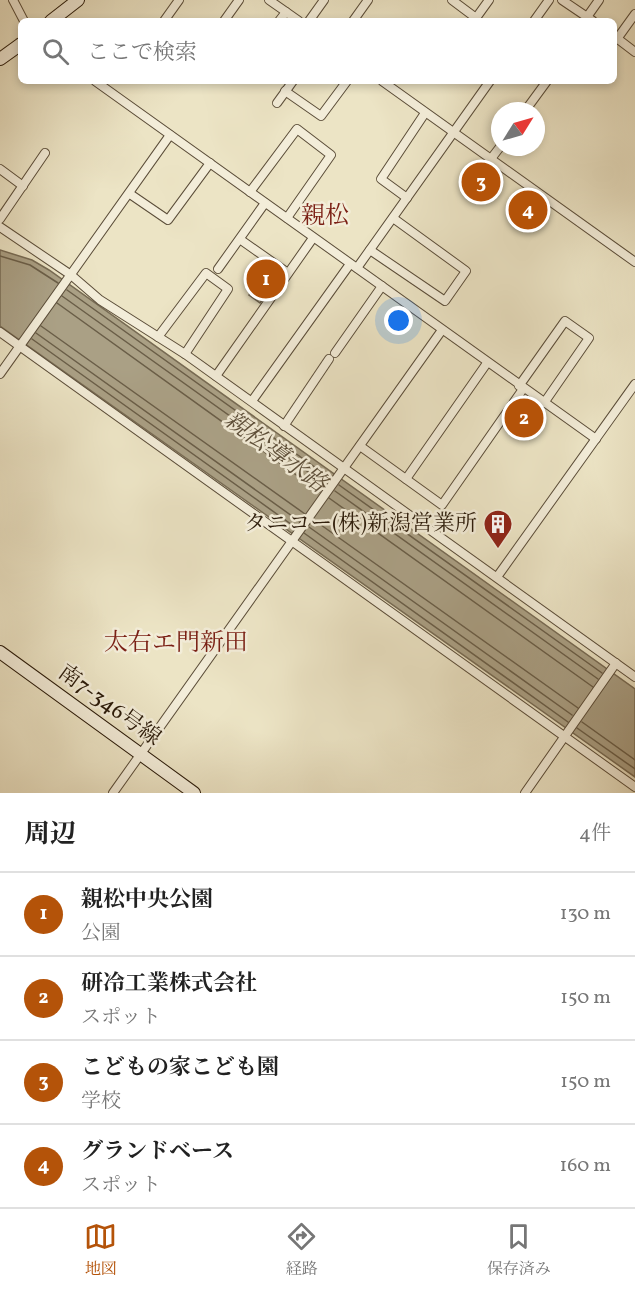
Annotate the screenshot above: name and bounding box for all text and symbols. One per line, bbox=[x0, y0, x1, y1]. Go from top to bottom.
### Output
search box bbox=[18, 18, 617, 84]
icon: search bbox=[39, 35, 72, 68]
text: ここで検索 bbox=[87, 38, 197, 69]
north arrow bbox=[491, 102, 545, 156]
pin: 3 bbox=[462, 160, 500, 204]
pin: 4 bbox=[508, 188, 548, 232]
district label: 親松 bbox=[301, 200, 349, 234]
pin: 1 bbox=[246, 256, 286, 302]
your location bbox=[384, 306, 413, 335]
pin: 2 bbox=[504, 396, 544, 440]
water label: 親松導水路 bbox=[216, 404, 335, 503]
building icon: タニコー(株)新潟営業所 bbox=[482, 508, 514, 550]
place label: タニコー(株)新潟営業所 bbox=[244, 509, 477, 540]
district label: 太右エ門新田 bbox=[104, 627, 248, 661]
street label: 南7-346号線 bbox=[51, 658, 167, 754]
text: 周辺 bbox=[24, 817, 76, 853]
text: 4件 bbox=[579, 820, 611, 848]
text: 親松中央公園 bbox=[81, 885, 213, 916]
text: 1 bbox=[39, 900, 48, 928]
text: 130 m bbox=[560, 900, 611, 928]
text: 公園 bbox=[81, 920, 121, 948]
text: 研冷工業株式会社 bbox=[81, 969, 257, 1000]
text: 2 bbox=[38, 984, 49, 1012]
text: 150 m bbox=[560, 984, 611, 1012]
text: スポット bbox=[81, 1004, 161, 1032]
text: こどもの家こども園 bbox=[81, 1053, 279, 1084]
text: 3 bbox=[38, 1068, 49, 1096]
text: 150 m bbox=[560, 1068, 611, 1096]
text: 学校 bbox=[81, 1088, 121, 1116]
text: グランドベース bbox=[81, 1137, 234, 1168]
text: 4 bbox=[37, 1152, 50, 1180]
text: 160 m bbox=[559, 1152, 611, 1180]
text: スポット bbox=[81, 1172, 161, 1200]
tab: 地図 bbox=[84, 1220, 117, 1281]
tab: 経路 bbox=[285, 1220, 318, 1281]
tab: 保存済み bbox=[487, 1220, 551, 1281]

